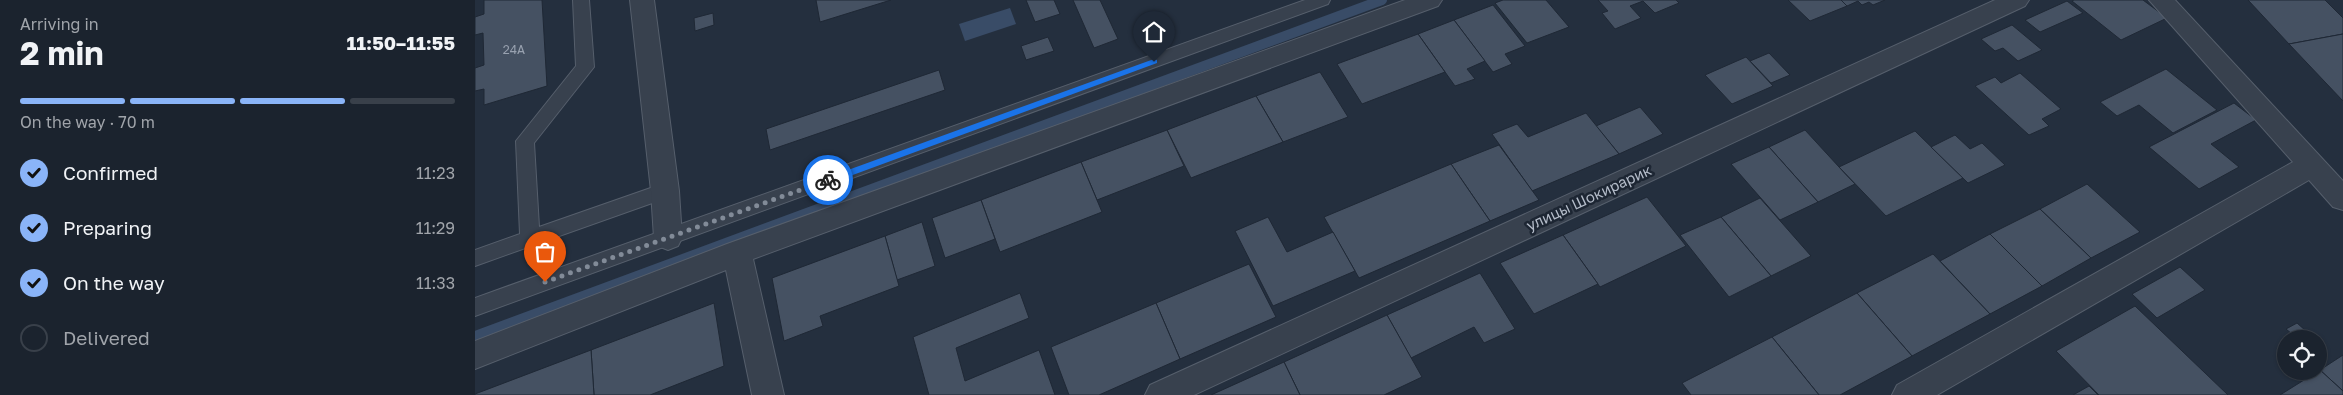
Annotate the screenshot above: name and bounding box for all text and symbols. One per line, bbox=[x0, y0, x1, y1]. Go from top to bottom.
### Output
pin bbox=[1133, 11, 1175, 62]
text: Arriving in bbox=[20, 14, 99, 34]
icon: home bbox=[1140, 18, 1168, 46]
text: 11:50–11:55 bbox=[347, 31, 455, 54]
text: 2 min bbox=[20, 34, 104, 72]
house number: 24А bbox=[503, 42, 525, 57]
text: On the way · 70 m bbox=[20, 112, 155, 132]
courier bbox=[803, 155, 853, 205]
icon: check bbox=[20, 159, 48, 187]
street label: улицы Шокирарик bbox=[1523, 160, 1654, 234]
text: Confirmed bbox=[63, 161, 158, 184]
text: 11:23 bbox=[416, 163, 455, 183]
icon: bike bbox=[814, 166, 842, 194]
icon: check bbox=[20, 214, 48, 242]
text: Preparing bbox=[63, 216, 152, 239]
text: 11:29 bbox=[416, 218, 455, 238]
pin bbox=[524, 231, 566, 282]
icon: bag bbox=[531, 238, 559, 266]
icon: check bbox=[20, 269, 48, 297]
text: On the way bbox=[63, 271, 165, 294]
text: 11:33 bbox=[416, 273, 455, 293]
text: Delivered bbox=[63, 326, 150, 349]
map controls bbox=[2277, 330, 2327, 380]
button: locate bbox=[2277, 330, 2327, 380]

